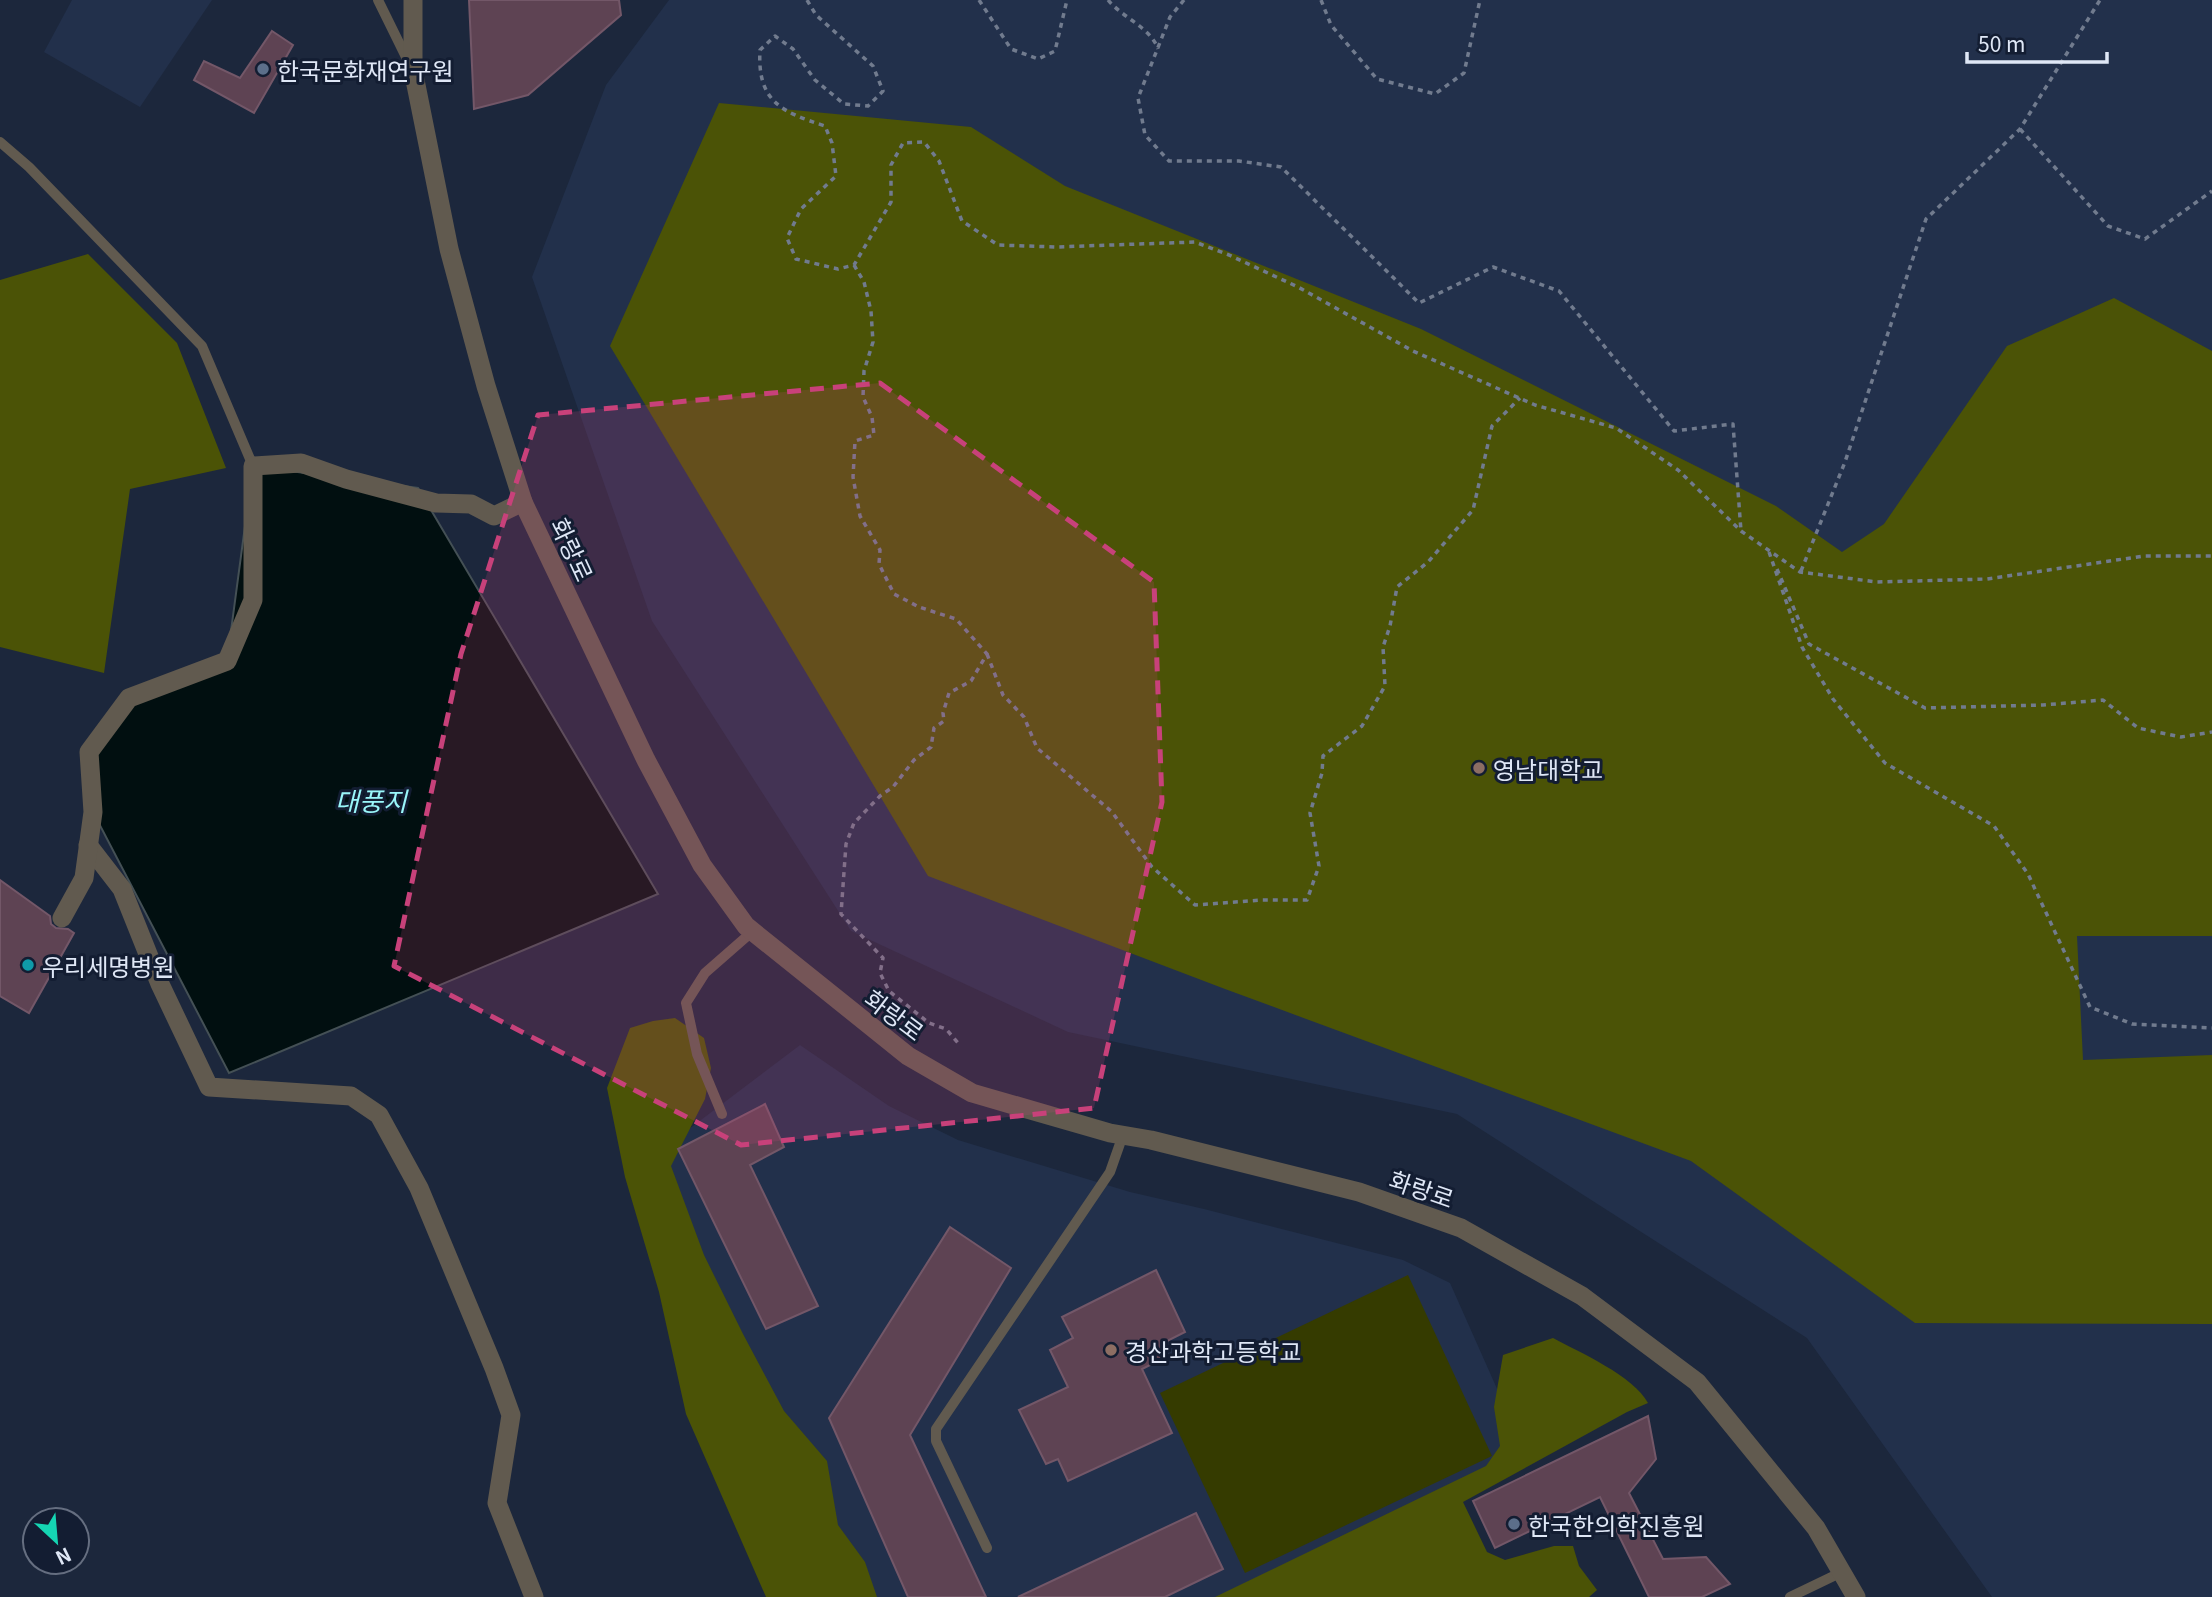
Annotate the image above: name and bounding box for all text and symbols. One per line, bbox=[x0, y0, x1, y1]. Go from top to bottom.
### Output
scale bar bbox=[1967, 21, 2107, 65]
text: 50 m bbox=[1978, 28, 2025, 58]
place label: 한국문화재연구원 bbox=[277, 52, 454, 87]
marker: 한국문화재연구원 bbox=[255, 61, 271, 77]
street label: 화랑로 bbox=[543, 512, 603, 586]
place label: 영남대학교 bbox=[1493, 751, 1603, 786]
marker: 영남대학교 bbox=[1471, 760, 1487, 776]
water label: 대풍지 bbox=[335, 781, 409, 818]
place label: 우리세명병원 bbox=[42, 948, 174, 983]
marker: 우리세명병원 bbox=[20, 957, 36, 973]
street label: 화랑로 bbox=[858, 980, 932, 1048]
street label: 화랑로 bbox=[1385, 1161, 1459, 1215]
place label: 경산과학고등학교 bbox=[1125, 1333, 1302, 1368]
marker: 경산과학고등학교 bbox=[1103, 1342, 1119, 1358]
north arrow bbox=[21, 1506, 91, 1576]
place label: 한국한의학진흥원 bbox=[1528, 1507, 1705, 1542]
marker: 한국한의학진흥원 bbox=[1506, 1516, 1522, 1532]
text: N bbox=[52, 1542, 76, 1573]

